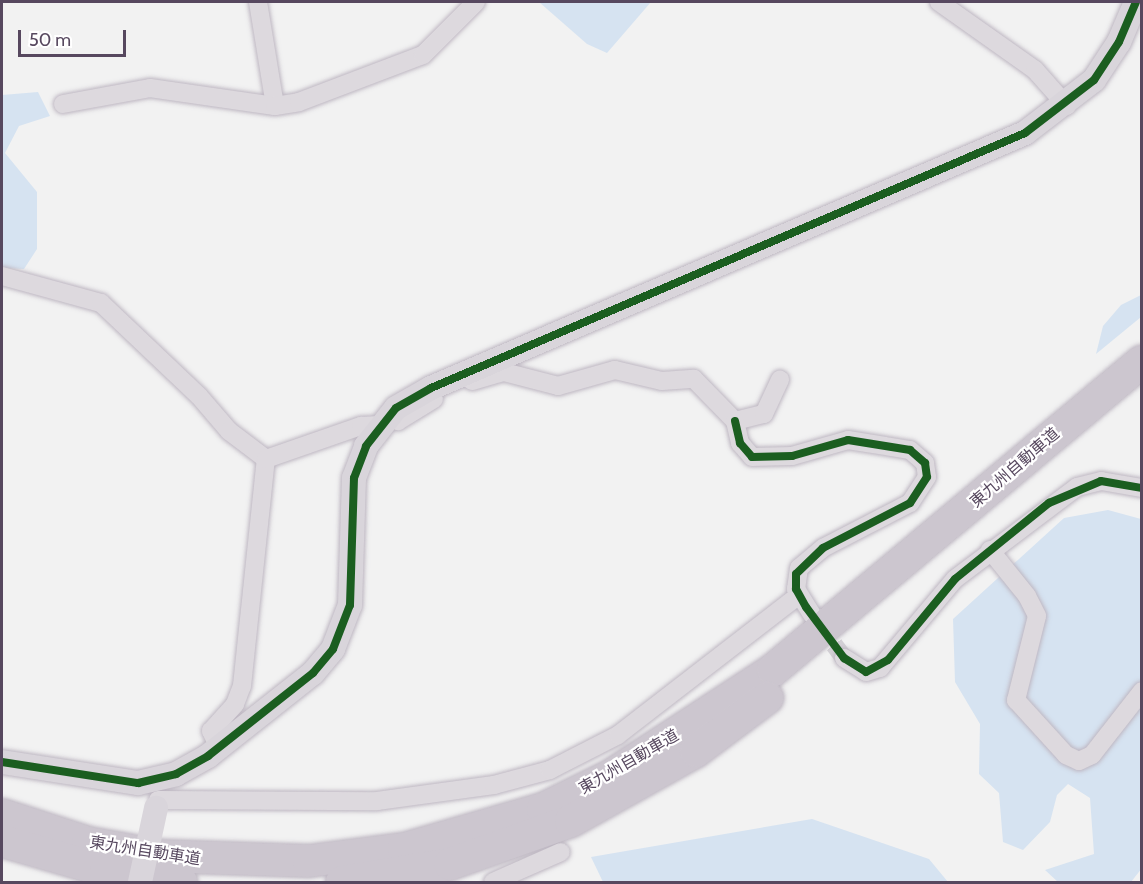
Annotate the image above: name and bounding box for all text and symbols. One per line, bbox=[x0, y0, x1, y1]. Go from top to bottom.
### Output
scale bar bbox=[21, 18, 129, 56]
text: 50 m bbox=[29, 29, 71, 51]
street label: 東九州自動車道 bbox=[966, 424, 1064, 512]
street label: 東九州自動車道 bbox=[576, 726, 682, 798]
street label: 東九州自動車道 bbox=[88, 833, 202, 869]

